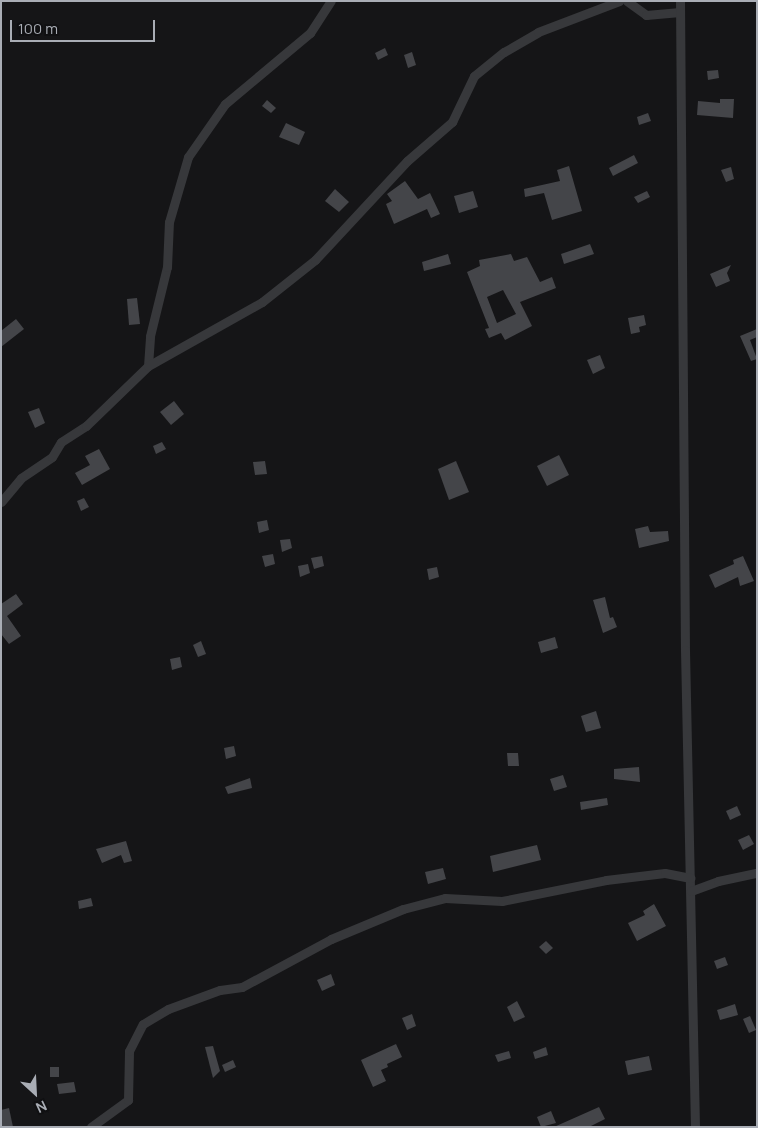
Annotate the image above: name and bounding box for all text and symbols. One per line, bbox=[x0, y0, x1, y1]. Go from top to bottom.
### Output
scale bar bbox=[12, 10, 158, 42]
text: 100 m bbox=[18, 18, 58, 39]
north arrow bbox=[10, 1068, 60, 1118]
text: N bbox=[33, 1096, 50, 1118]

